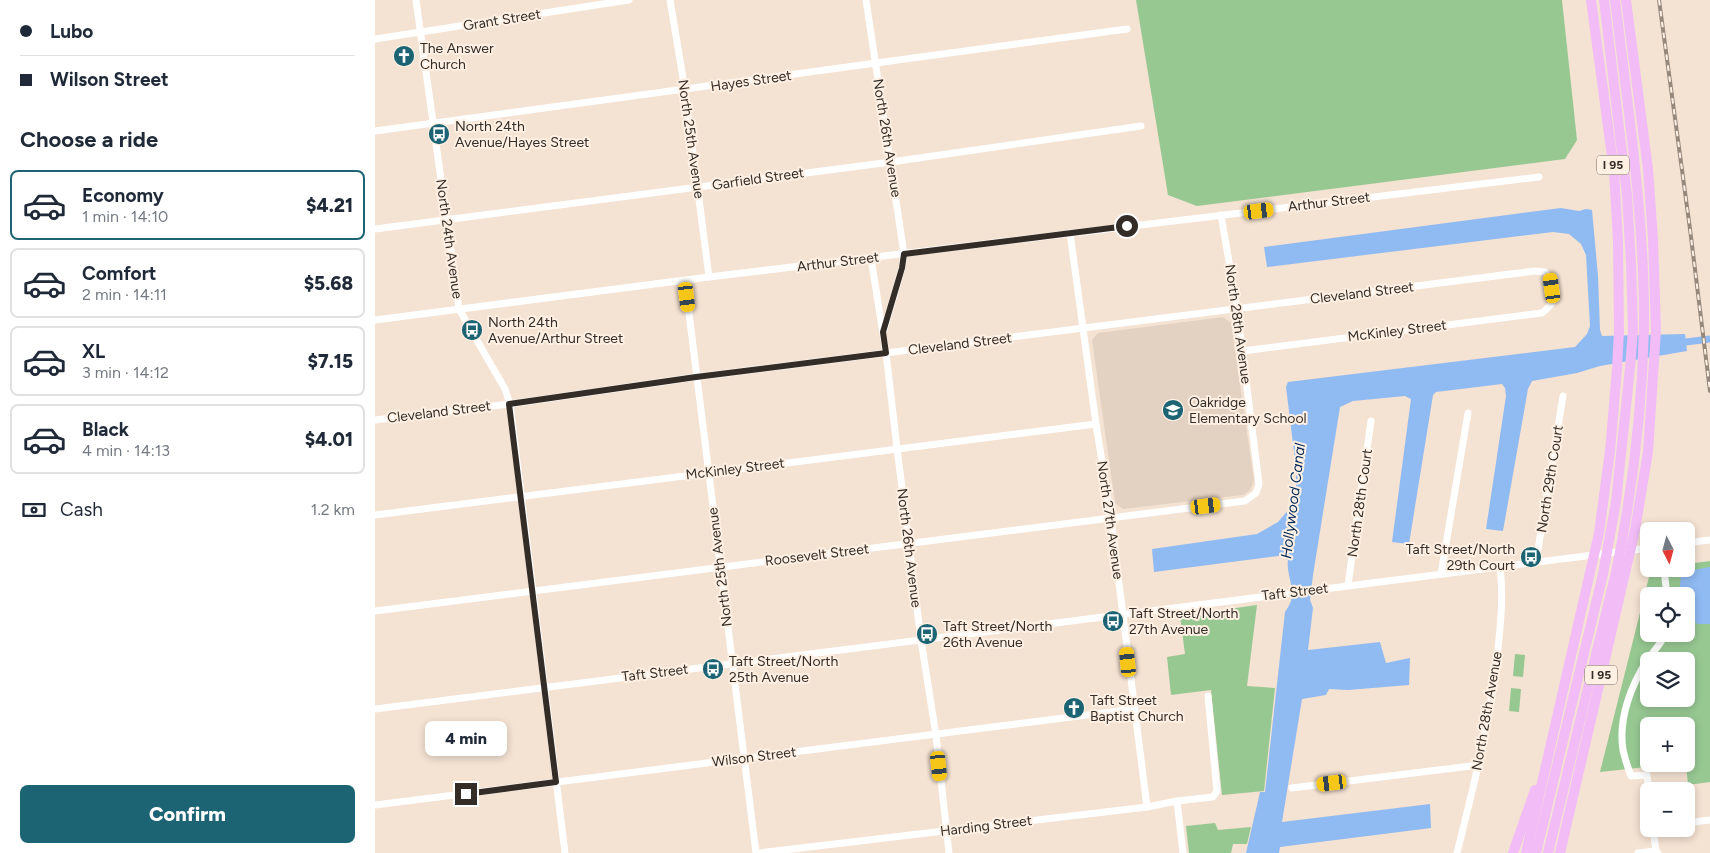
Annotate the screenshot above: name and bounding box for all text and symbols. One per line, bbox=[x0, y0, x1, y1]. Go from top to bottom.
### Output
street label: Grant Street bbox=[462, 5, 542, 35]
text: Lubo bbox=[50, 20, 93, 43]
place label: The Answer Church bbox=[420, 40, 494, 73]
church icon: The Answer Church bbox=[392, 44, 416, 68]
street label: Hayes Street bbox=[709, 67, 793, 95]
text: Wilson Street bbox=[50, 68, 169, 91]
street label: North 26th Avenue bbox=[869, 77, 905, 199]
street label: North 25th Avenue bbox=[674, 78, 708, 200]
place label: North 24th Avenue/Hayes Street bbox=[455, 118, 589, 151]
bus stop icon: North 24th Avenue/Hayes Street bbox=[427, 122, 451, 146]
text: Choose a ride bbox=[20, 126, 158, 153]
road number: I 95 bbox=[1597, 156, 1629, 174]
street label: Garfield Street bbox=[711, 164, 805, 194]
street label: North 24th Avenue bbox=[432, 178, 466, 300]
icon: car bbox=[22, 183, 67, 228]
text: Economy bbox=[82, 184, 164, 207]
street label: Arthur Street bbox=[1287, 189, 1371, 215]
text: $4.21 bbox=[306, 194, 353, 217]
car bbox=[1243, 202, 1274, 220]
text: 1 min · 14:10 bbox=[82, 207, 168, 226]
route start bbox=[1116, 215, 1138, 237]
street label: Arthur Street bbox=[796, 249, 880, 275]
icon: car bbox=[22, 261, 67, 306]
text: Comfort bbox=[82, 262, 157, 285]
street label: North 28th Avenue bbox=[1221, 263, 1255, 385]
text: $5.68 bbox=[304, 272, 353, 295]
car bbox=[1542, 272, 1561, 304]
street label: Cleveland Street bbox=[1309, 278, 1415, 308]
car bbox=[677, 281, 696, 313]
text: 2 min · 14:11 bbox=[82, 285, 167, 304]
place label: North 24th Avenue/Arthur Street bbox=[488, 314, 623, 347]
street label: McKinley Street bbox=[1347, 316, 1447, 346]
bus stop icon: North 24th Avenue/Arthur Street bbox=[460, 318, 484, 342]
street label: Cleveland Street bbox=[907, 329, 1013, 359]
icon: car bbox=[22, 339, 67, 384]
text: XL bbox=[82, 340, 105, 363]
text: $7.15 bbox=[308, 350, 353, 373]
text: 3 min · 14:12 bbox=[82, 363, 169, 382]
place label: Oakridge Elementary School bbox=[1189, 394, 1307, 427]
street label: Cleveland Street bbox=[386, 397, 492, 427]
school or university icon: Oakridge Elementary School bbox=[1161, 398, 1185, 422]
icon: car bbox=[22, 417, 67, 462]
text: Black bbox=[82, 418, 129, 441]
street label: North 29th Court bbox=[1533, 424, 1567, 534]
text: $4.01 bbox=[305, 428, 353, 451]
text: 4 min · 14:13 bbox=[82, 441, 170, 460]
water label: Hollywood Canal bbox=[1277, 442, 1309, 560]
street label: North 28th Court bbox=[1344, 448, 1376, 558]
street label: McKinley Street bbox=[685, 454, 785, 484]
street label: North 27th Avenue bbox=[1093, 460, 1127, 581]
street label: North 26th Avenue bbox=[893, 487, 925, 609]
icon: cash bbox=[20, 496, 48, 524]
car bbox=[1190, 497, 1221, 515]
text: Cash bbox=[60, 498, 103, 521]
text: 1.2 km bbox=[311, 500, 355, 519]
street label: North 25th Avenue bbox=[704, 506, 736, 628]
north arrow bbox=[1640, 522, 1695, 578]
map controls bbox=[1640, 522, 1695, 837]
street label: Roosevelt Street bbox=[764, 540, 870, 570]
place label: Taft Street/North 29th Court bbox=[1406, 541, 1515, 574]
bus stop icon: Taft Street/North 29th Court bbox=[1519, 545, 1543, 569]
street label: Taft Street bbox=[1261, 579, 1329, 605]
button: locate bbox=[1640, 587, 1695, 642]
place label: Taft Street/North 27th Avenue bbox=[1129, 605, 1239, 638]
bus stop icon: Taft Street/North 27th Avenue bbox=[1101, 609, 1125, 633]
place label: Taft Street/North 26th Avenue bbox=[943, 618, 1053, 651]
bus stop icon: Taft Street/North 26th Avenue bbox=[915, 622, 939, 646]
car bbox=[1118, 646, 1137, 678]
street label: North 28th Avenue bbox=[1468, 650, 1506, 772]
button: layers bbox=[1640, 652, 1695, 707]
place label: Taft Street/North 25th Avenue bbox=[729, 653, 839, 686]
bus stop icon: Taft Street/North 25th Avenue bbox=[701, 657, 725, 681]
street label: Taft Street bbox=[621, 660, 689, 686]
road number: I 95 bbox=[1585, 666, 1617, 684]
place label: Taft Street Baptist Church bbox=[1090, 692, 1184, 725]
church icon: Taft Street Baptist Church bbox=[1062, 696, 1086, 720]
button: + bbox=[1640, 717, 1695, 772]
callout: 4 min bbox=[425, 722, 507, 756]
text: 4 min bbox=[445, 729, 487, 748]
street label: Wilson Street bbox=[711, 743, 797, 771]
car bbox=[929, 750, 948, 782]
car bbox=[1316, 774, 1347, 792]
button: − bbox=[1640, 782, 1695, 837]
route end bbox=[455, 783, 477, 805]
button: Confirm bbox=[20, 785, 355, 843]
street label: Harding Street bbox=[939, 812, 1033, 840]

